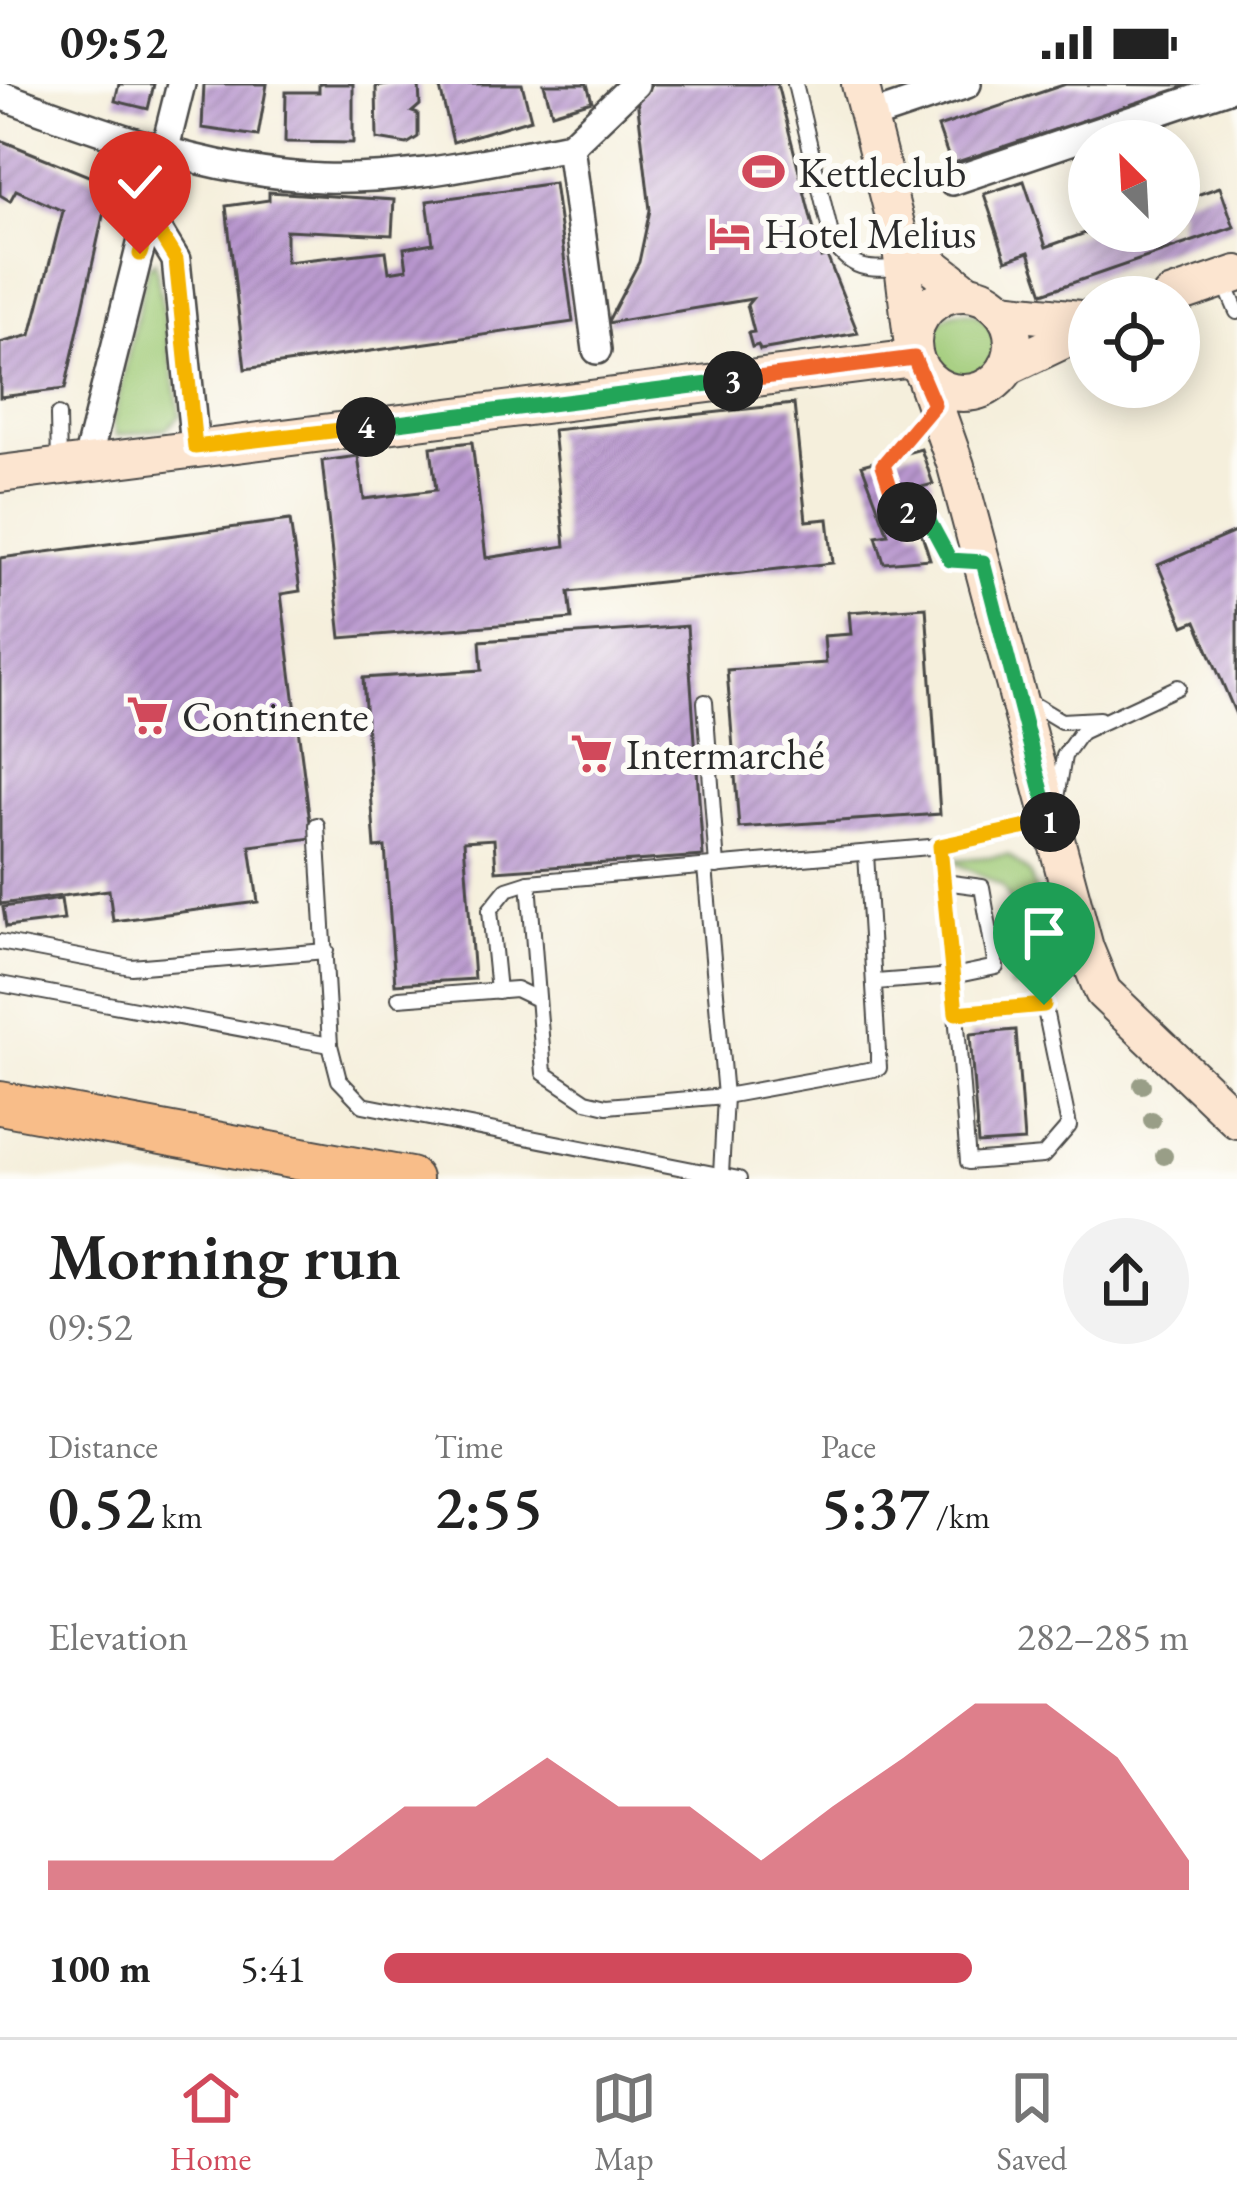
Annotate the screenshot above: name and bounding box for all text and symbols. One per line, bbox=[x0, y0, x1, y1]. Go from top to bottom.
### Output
text: 09:52 bbox=[60, 13, 168, 71]
north arrow bbox=[1068, 120, 1200, 252]
map controls bbox=[1068, 120, 1200, 408]
pin bbox=[89, 131, 191, 254]
place label: Kettleclub bbox=[798, 145, 966, 200]
icon: check bbox=[107, 149, 173, 215]
sports icon: Kettleclub bbox=[741, 149, 787, 195]
place label: Hotel Melius bbox=[764, 206, 976, 261]
hotel icon: Hotel Melius bbox=[707, 210, 753, 256]
button: locate bbox=[1068, 276, 1200, 408]
pin: 3 bbox=[703, 351, 763, 411]
text: 3 bbox=[724, 359, 742, 402]
pin: 4 bbox=[336, 397, 396, 457]
text: 4 bbox=[357, 405, 375, 448]
pin: 2 bbox=[877, 482, 937, 542]
text: 2 bbox=[898, 490, 916, 533]
place label: Continente bbox=[182, 689, 369, 744]
supermarket icon: Continente bbox=[125, 693, 171, 739]
place label: Intermarché bbox=[626, 727, 825, 782]
supermarket icon: Intermarché bbox=[569, 731, 615, 777]
pin: 1 bbox=[1020, 792, 1080, 852]
text: 1 bbox=[1041, 800, 1059, 843]
pin bbox=[993, 882, 1095, 1005]
icon: arrive bbox=[1011, 900, 1077, 966]
text: Morning run bbox=[48, 1213, 401, 1299]
button: share bbox=[1063, 1218, 1189, 1344]
text: 09:52 bbox=[48, 1301, 133, 1352]
text: Distance bbox=[48, 1425, 158, 1468]
text: Time bbox=[434, 1425, 503, 1468]
text: Pace bbox=[821, 1425, 876, 1468]
text: 0.52 bbox=[48, 1468, 155, 1546]
text: 2:55 bbox=[434, 1468, 543, 1546]
text: 5:37 bbox=[821, 1468, 929, 1546]
text: km bbox=[155, 1495, 203, 1538]
text: /km bbox=[929, 1495, 990, 1538]
text: Elevation bbox=[48, 1611, 188, 1662]
text: 282–285 m bbox=[1017, 1611, 1189, 1662]
text: 100 m bbox=[48, 1943, 151, 1994]
text: 5:41 bbox=[240, 1943, 306, 1994]
tab: Home bbox=[170, 2065, 251, 2180]
tab: Map bbox=[591, 2065, 657, 2180]
tab: Saved bbox=[996, 2065, 1067, 2180]

